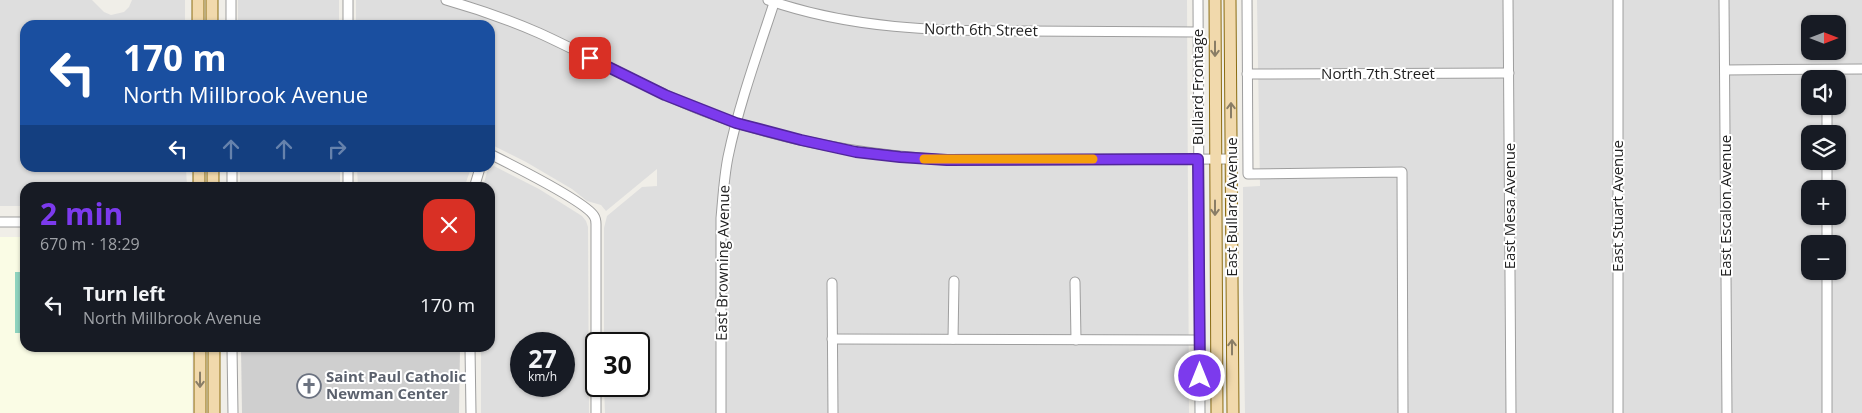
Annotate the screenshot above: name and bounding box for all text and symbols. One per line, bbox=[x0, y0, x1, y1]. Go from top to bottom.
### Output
north arrow bbox=[1801, 15, 1846, 60]
map controls bbox=[1801, 15, 1846, 280]
street label: North 6th Street bbox=[924, 18, 1038, 40]
street label: Bullard Frontage bbox=[1187, 29, 1207, 145]
text: 170 m bbox=[123, 34, 227, 81]
pin bbox=[569, 37, 611, 79]
icon: left bbox=[40, 40, 105, 105]
one-way arrow bbox=[1210, 40, 1220, 56]
icon: arrive bbox=[576, 44, 604, 72]
street label: North 7th Street bbox=[1321, 63, 1435, 83]
button: sound bbox=[1801, 70, 1846, 115]
text: North Millbrook Avenue bbox=[123, 79, 368, 109]
one-way arrow bbox=[1226, 102, 1236, 118]
button: layers bbox=[1801, 125, 1846, 170]
icon: left bbox=[164, 135, 192, 163]
icon: ahead bbox=[217, 135, 245, 163]
icon: ahead bbox=[270, 135, 298, 163]
icon: right bbox=[323, 135, 351, 163]
street label: East Escalon Avenue bbox=[1715, 135, 1735, 277]
street label: East Bullard Avenue bbox=[1221, 137, 1241, 277]
street label: East Stuart Avenue bbox=[1607, 140, 1627, 272]
street label: East Mesa Avenue bbox=[1499, 143, 1519, 269]
button: + bbox=[1801, 180, 1846, 225]
street label: East Browning Avenue bbox=[711, 185, 733, 341]
text: 2 min bbox=[40, 193, 123, 234]
button: close bbox=[423, 199, 475, 251]
one-way arrow bbox=[1211, 199, 1220, 215]
text: 670 m · 18:29 bbox=[40, 233, 140, 255]
button: − bbox=[1801, 235, 1846, 280]
text: Turn left bbox=[83, 281, 165, 307]
icon: left bbox=[40, 291, 68, 319]
text: 170 m bbox=[420, 292, 475, 318]
text: North Millbrook Avenue bbox=[83, 307, 261, 329]
speed limit sign: 30 bbox=[585, 332, 650, 397]
one-way arrow bbox=[1227, 339, 1237, 356]
text: 27 bbox=[528, 341, 557, 375]
position arrow bbox=[1173, 349, 1225, 401]
place label: Saint Paul Catholic Newman Center bbox=[326, 366, 466, 403]
text: km/h bbox=[528, 368, 557, 385]
one-way arrow bbox=[195, 372, 205, 388]
church icon: Saint Paul Catholic Newman Center bbox=[296, 373, 322, 399]

